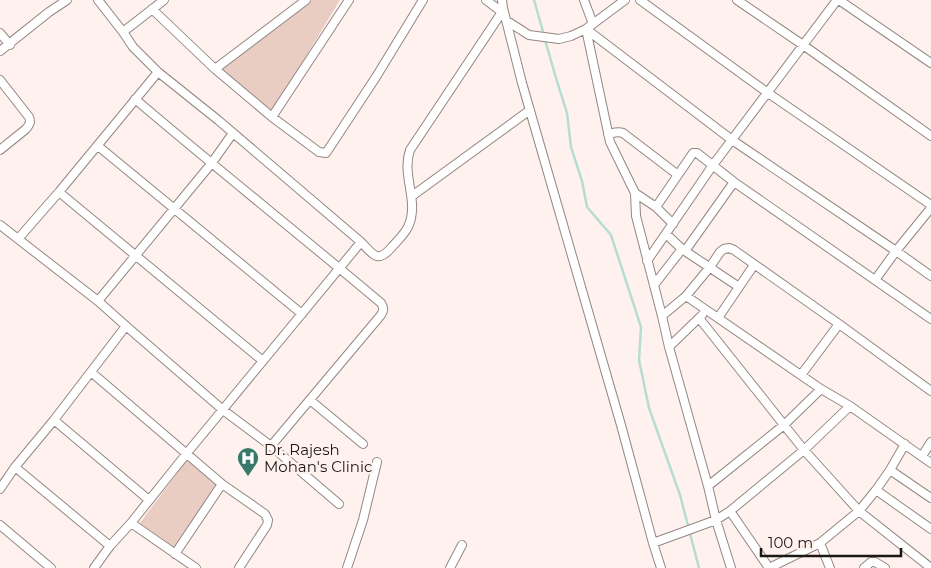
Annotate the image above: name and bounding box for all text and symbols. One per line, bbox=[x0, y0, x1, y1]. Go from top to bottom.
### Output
place label: Dr. Rajesh Mohan's Clinic bbox=[264, 440, 372, 476]
hospital icon: Dr. Rajesh Mohan's Clinic bbox=[236, 446, 260, 477]
scale bar bbox=[761, 526, 901, 558]
text: 100 m bbox=[768, 533, 813, 552]

